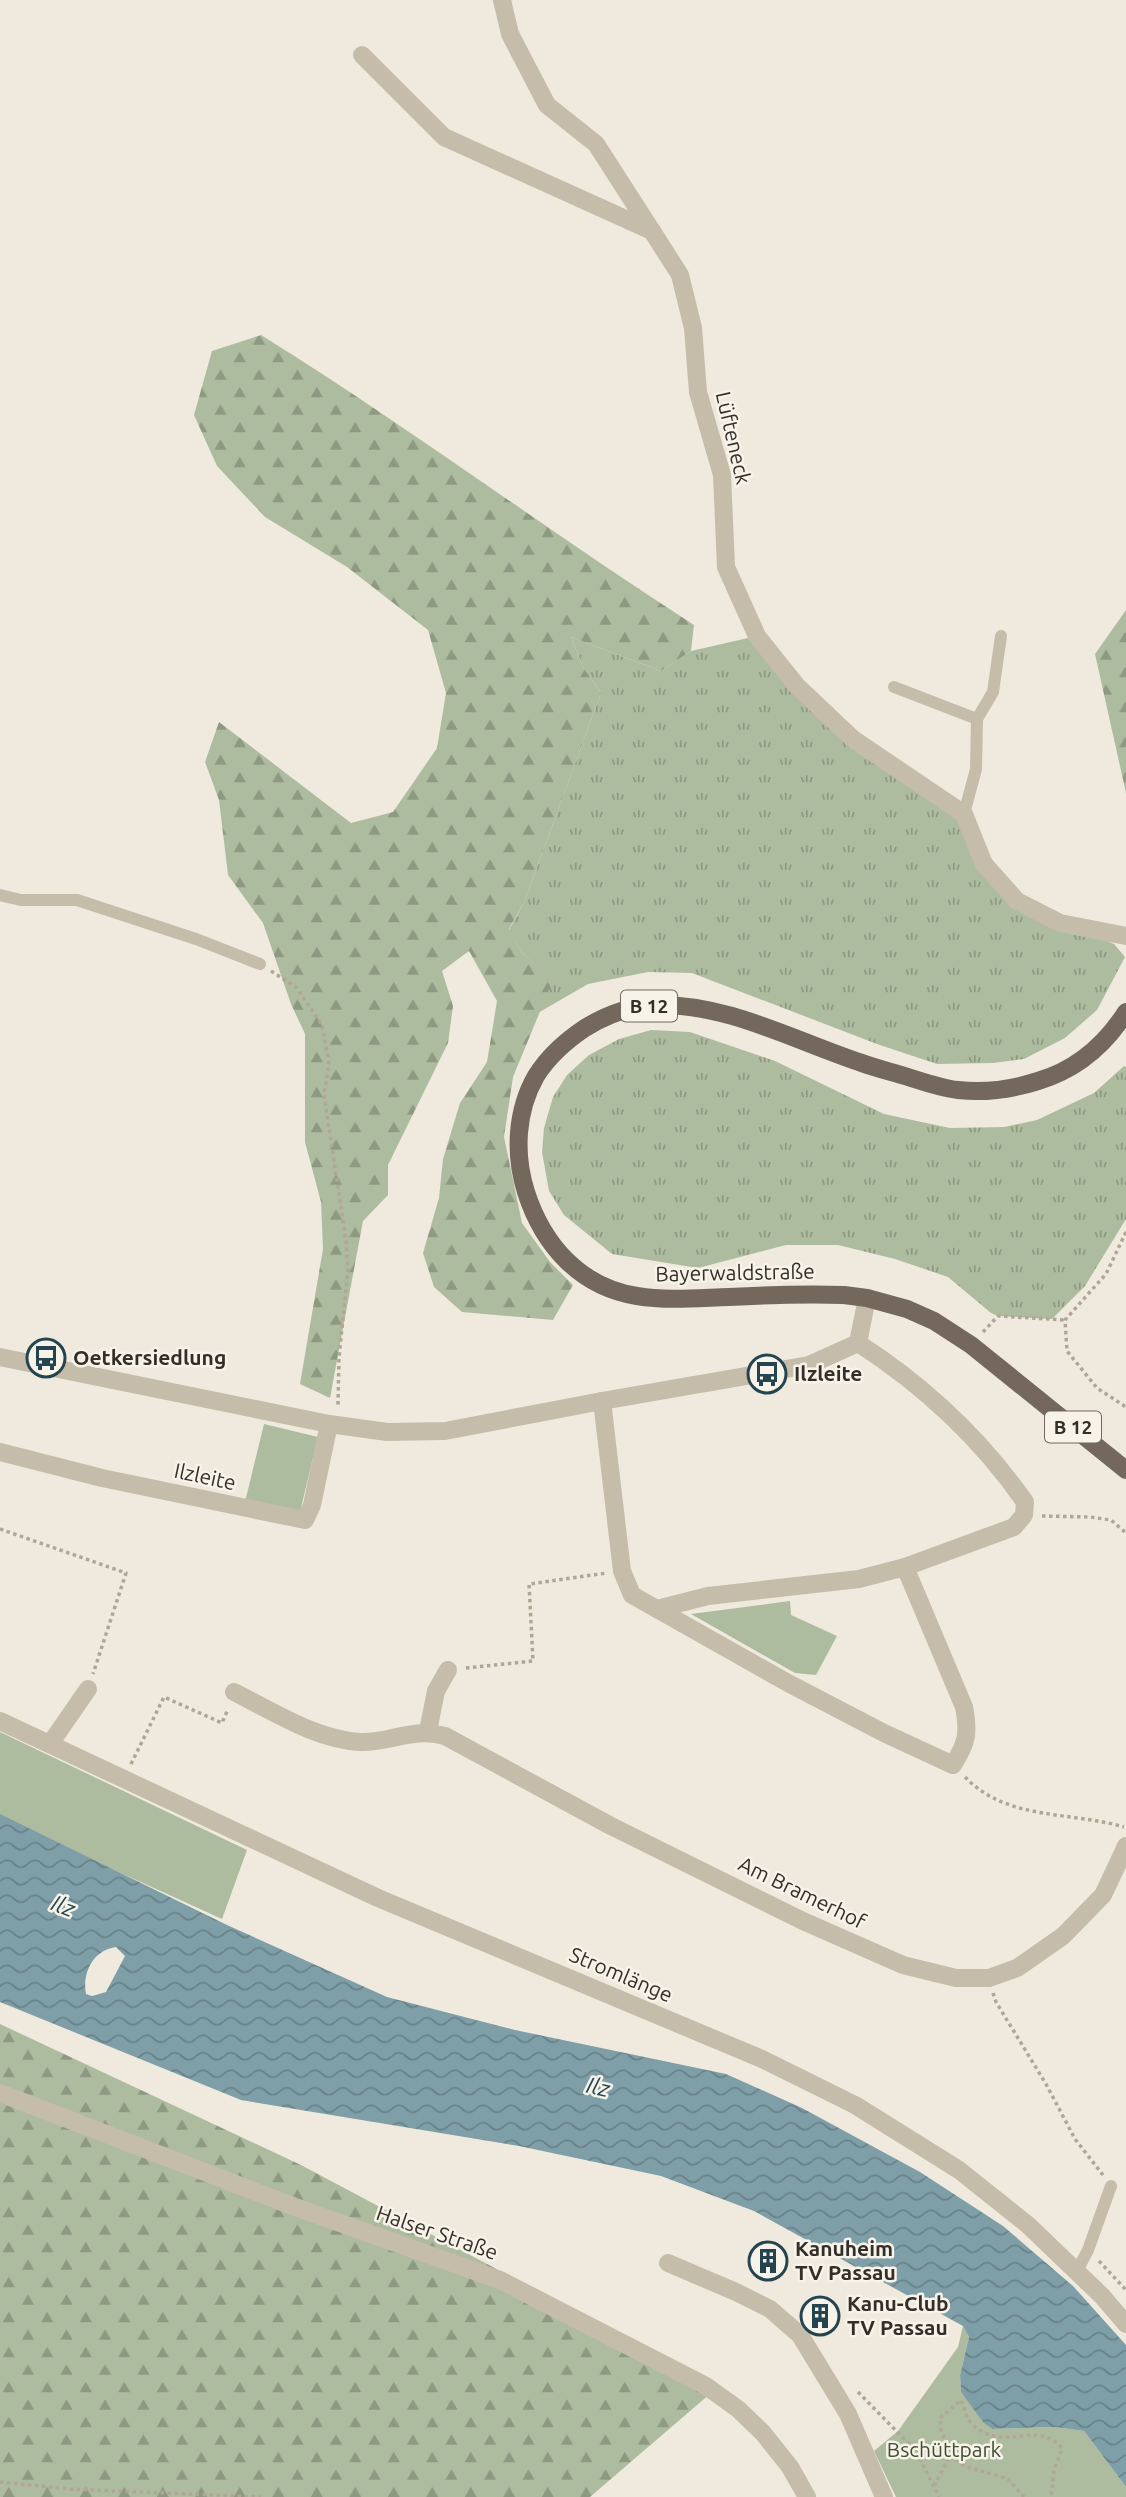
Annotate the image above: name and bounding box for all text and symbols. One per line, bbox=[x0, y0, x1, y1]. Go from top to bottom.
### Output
street label: Lüfteneck bbox=[712, 389, 756, 487]
road number: B 12 bbox=[621, 990, 677, 1022]
street label: Bayerwaldstraße bbox=[655, 1259, 815, 1285]
bus stop icon: Oetkersiedlung bbox=[25, 1337, 67, 1379]
place label: Oetkersiedlung bbox=[73, 1345, 226, 1369]
bus stop icon: Ilzleite bbox=[746, 1353, 788, 1395]
place label: Ilzleite bbox=[794, 1361, 862, 1385]
road number: B 12 bbox=[1045, 1412, 1101, 1442]
street label: Ilzleite bbox=[172, 1458, 238, 1494]
street label: Am Bramerhof bbox=[735, 1851, 871, 1934]
water label: Ilz bbox=[48, 1890, 80, 1922]
street label: Stromlänge bbox=[566, 1942, 677, 2007]
water label: Ilz bbox=[584, 2072, 614, 2102]
street label: Halser Straße bbox=[374, 2200, 501, 2264]
place label: Kanuheim TV Passau bbox=[795, 2236, 896, 2284]
building icon: Kanuheim TV Passau bbox=[747, 2240, 789, 2282]
place label: Kanu-Club TV Passau bbox=[847, 2291, 949, 2339]
building icon: Kanu-Club TV Passau bbox=[799, 2295, 841, 2337]
park label: Bschüttpark bbox=[887, 2437, 1002, 2461]

